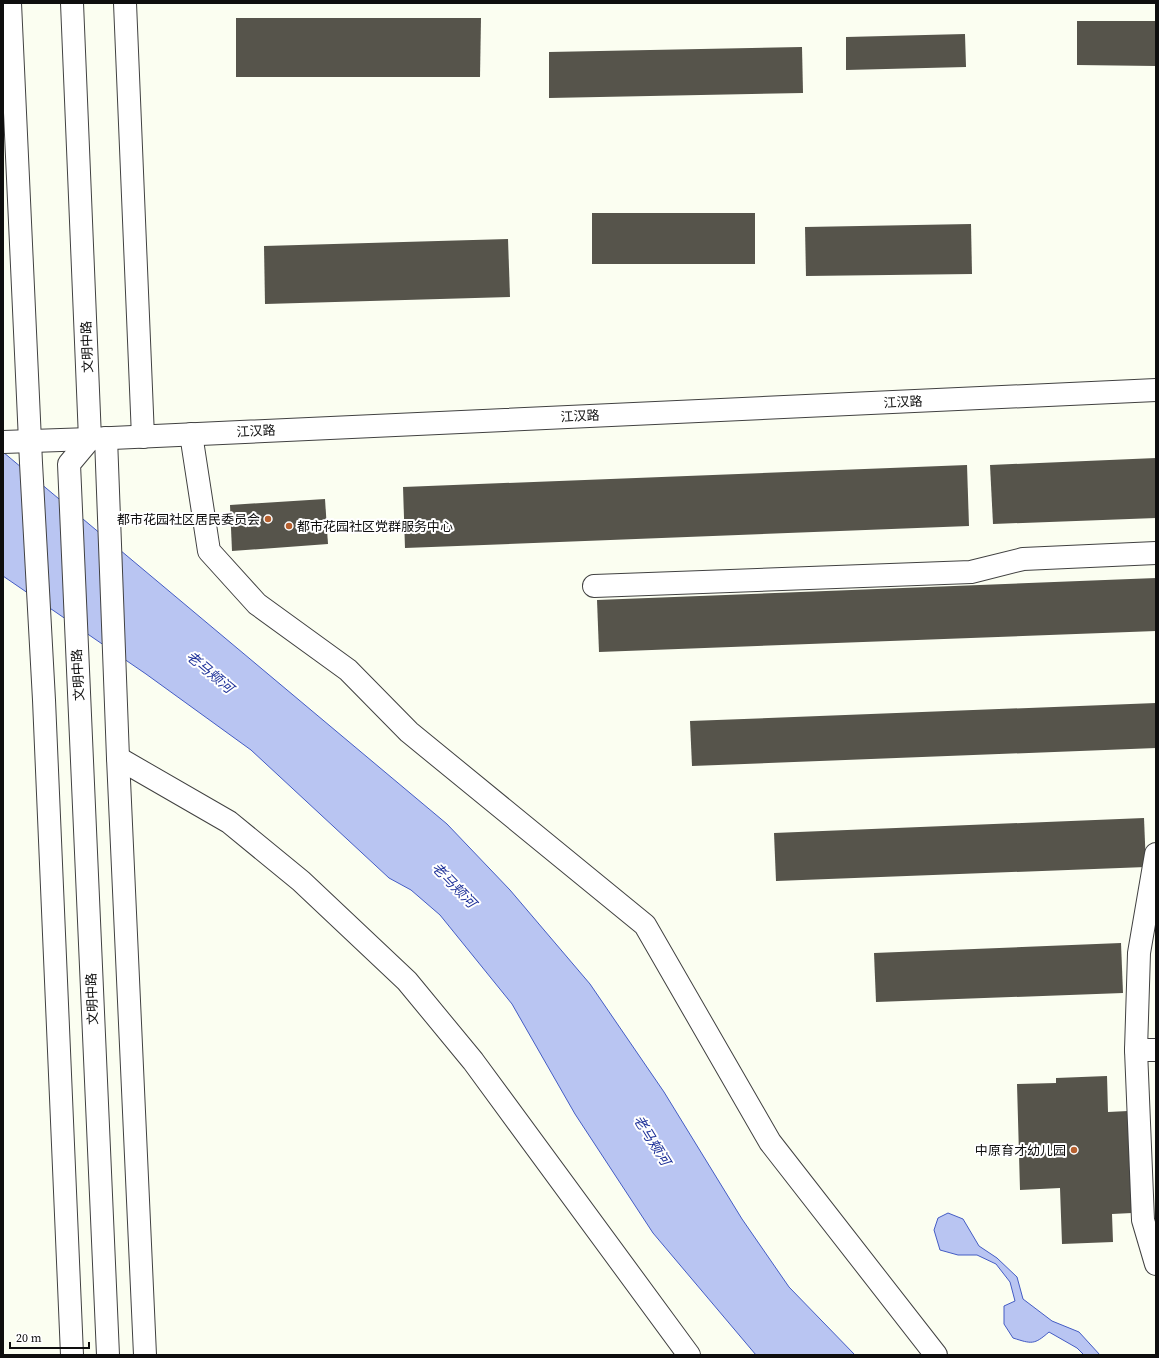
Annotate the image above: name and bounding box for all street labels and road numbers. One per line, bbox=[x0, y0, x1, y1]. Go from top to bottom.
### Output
street label: 文明中路 bbox=[78, 321, 96, 373]
street label: 江汉路 bbox=[883, 392, 923, 412]
street label: 江汉路 bbox=[560, 406, 600, 426]
street label: 江汉路 bbox=[236, 421, 276, 441]
street label: 文明中路 bbox=[68, 649, 88, 701]
street label: 文明中路 bbox=[83, 973, 101, 1025]

